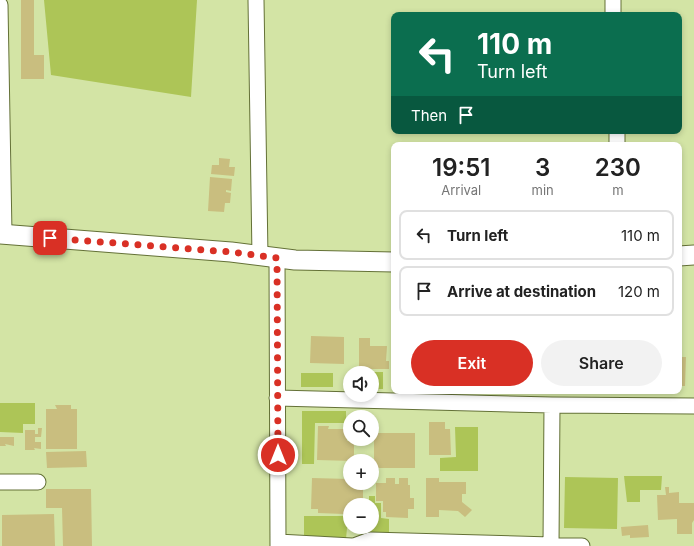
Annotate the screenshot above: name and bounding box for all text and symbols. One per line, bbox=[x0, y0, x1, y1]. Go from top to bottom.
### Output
text: 110 m bbox=[477, 27, 552, 61]
icon: left bbox=[411, 28, 463, 80]
text: Turn left bbox=[477, 61, 547, 82]
icon: arrive bbox=[455, 104, 477, 126]
text: Then bbox=[411, 106, 447, 125]
text: 19:51 bbox=[432, 153, 490, 182]
text: 3 bbox=[535, 153, 550, 182]
text: 230 bbox=[595, 153, 641, 182]
text: Arrival bbox=[441, 182, 481, 198]
text: min bbox=[532, 182, 554, 198]
text: m bbox=[612, 182, 624, 198]
pin bbox=[33, 221, 67, 255]
icon: left bbox=[413, 224, 435, 246]
text: Turn left bbox=[447, 226, 508, 245]
text: 110 m bbox=[621, 226, 660, 245]
icon: arrive bbox=[39, 227, 61, 249]
icon: arrive bbox=[413, 280, 435, 302]
text: Arrive at destination bbox=[447, 282, 596, 301]
text: 120 m bbox=[618, 282, 660, 301]
button: Exit bbox=[411, 340, 533, 386]
button: Share bbox=[541, 340, 662, 386]
map controls bbox=[343, 366, 379, 534]
button: sound bbox=[343, 366, 379, 402]
button: search bbox=[343, 410, 379, 446]
position arrow bbox=[257, 434, 299, 476]
button: + bbox=[343, 454, 379, 490]
button: − bbox=[343, 498, 379, 534]

